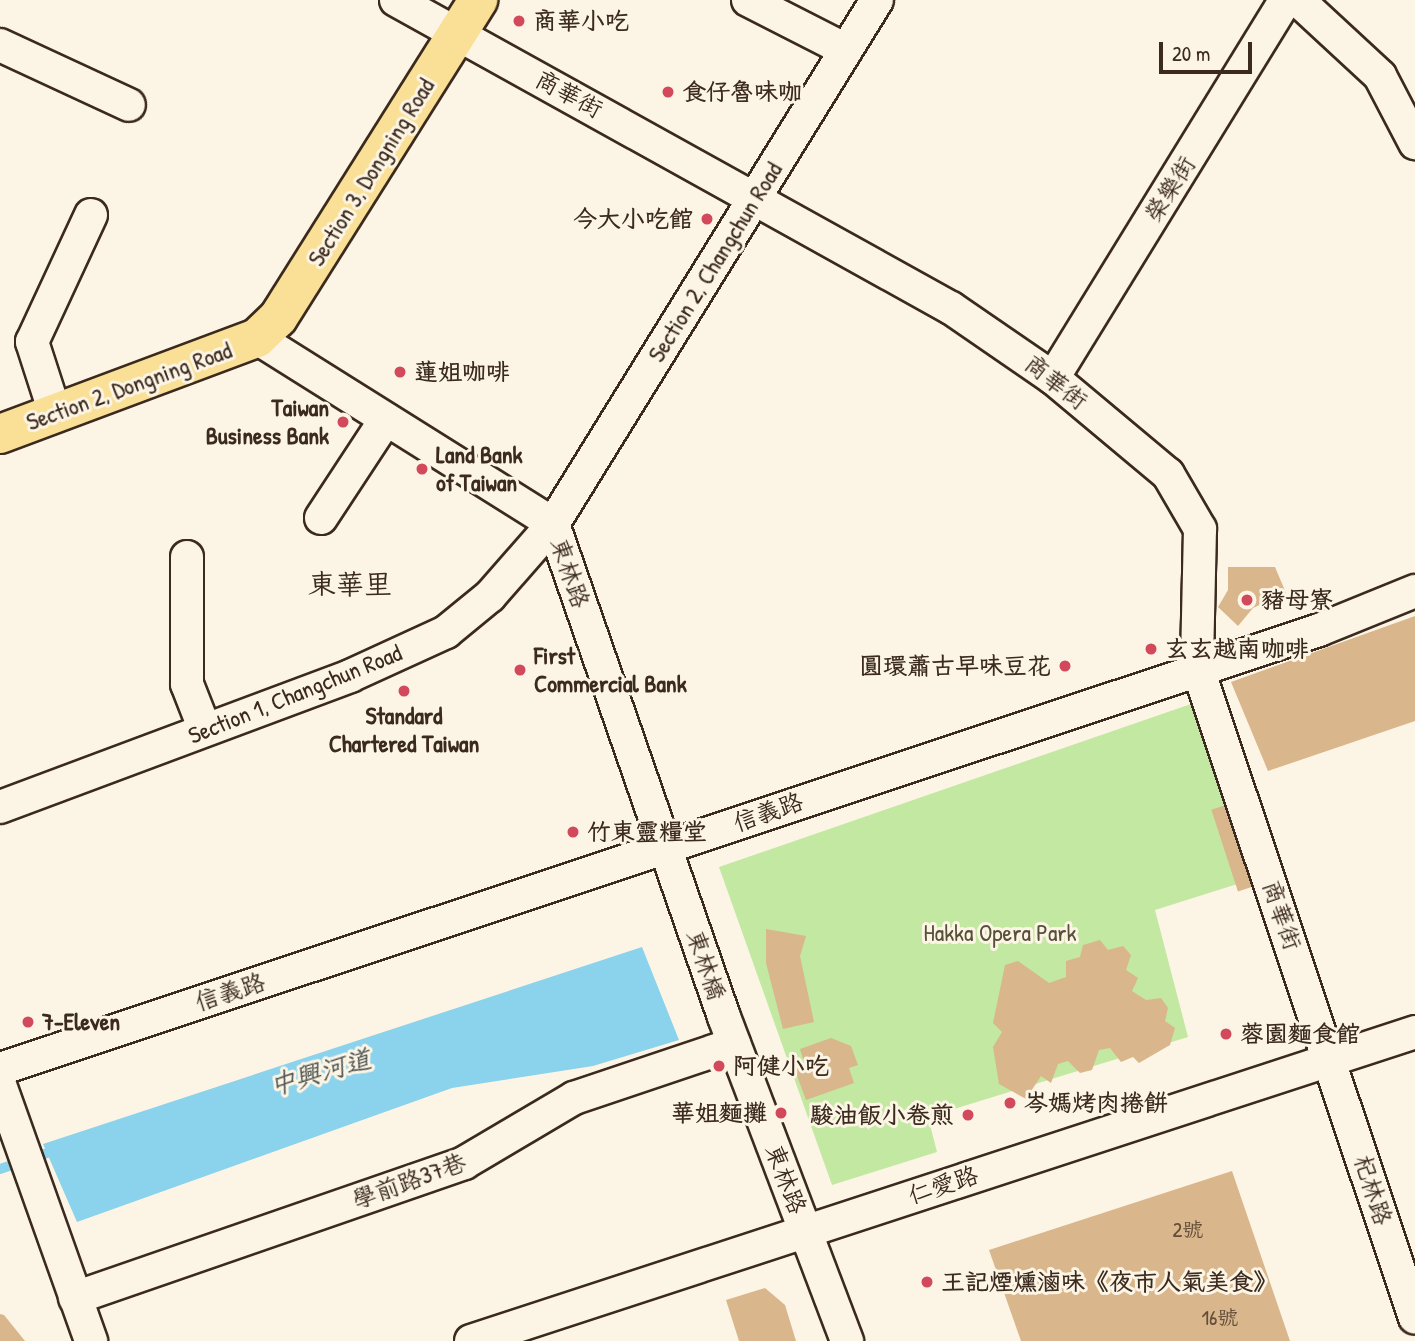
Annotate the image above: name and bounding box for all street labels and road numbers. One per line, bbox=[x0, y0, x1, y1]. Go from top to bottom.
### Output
street label: 商華街 bbox=[530, 64, 608, 124]
street label: Section 3, Dongning Road bbox=[302, 73, 440, 271]
street label: 榮樂街 bbox=[1139, 151, 1201, 227]
street label: Section 2, Changchun Road bbox=[642, 157, 788, 367]
street label: Section 2, Dongning Road bbox=[22, 335, 236, 437]
street label: 商華街 bbox=[1019, 348, 1093, 416]
street label: 東林路 bbox=[545, 534, 595, 612]
street label: Section 1, Changchun Road bbox=[184, 638, 406, 750]
street label: 信義路 bbox=[729, 787, 807, 837]
street label: 商華街 bbox=[1257, 876, 1307, 954]
street label: 東林橋 bbox=[681, 926, 731, 1004]
street label: 信義路 bbox=[191, 967, 269, 1017]
street label: 東林路 bbox=[760, 1140, 812, 1218]
street label: 學前路37巷 bbox=[348, 1147, 470, 1215]
street label: 杞林路 bbox=[1348, 1151, 1398, 1229]
street label: 仁愛路 bbox=[904, 1160, 982, 1210]

